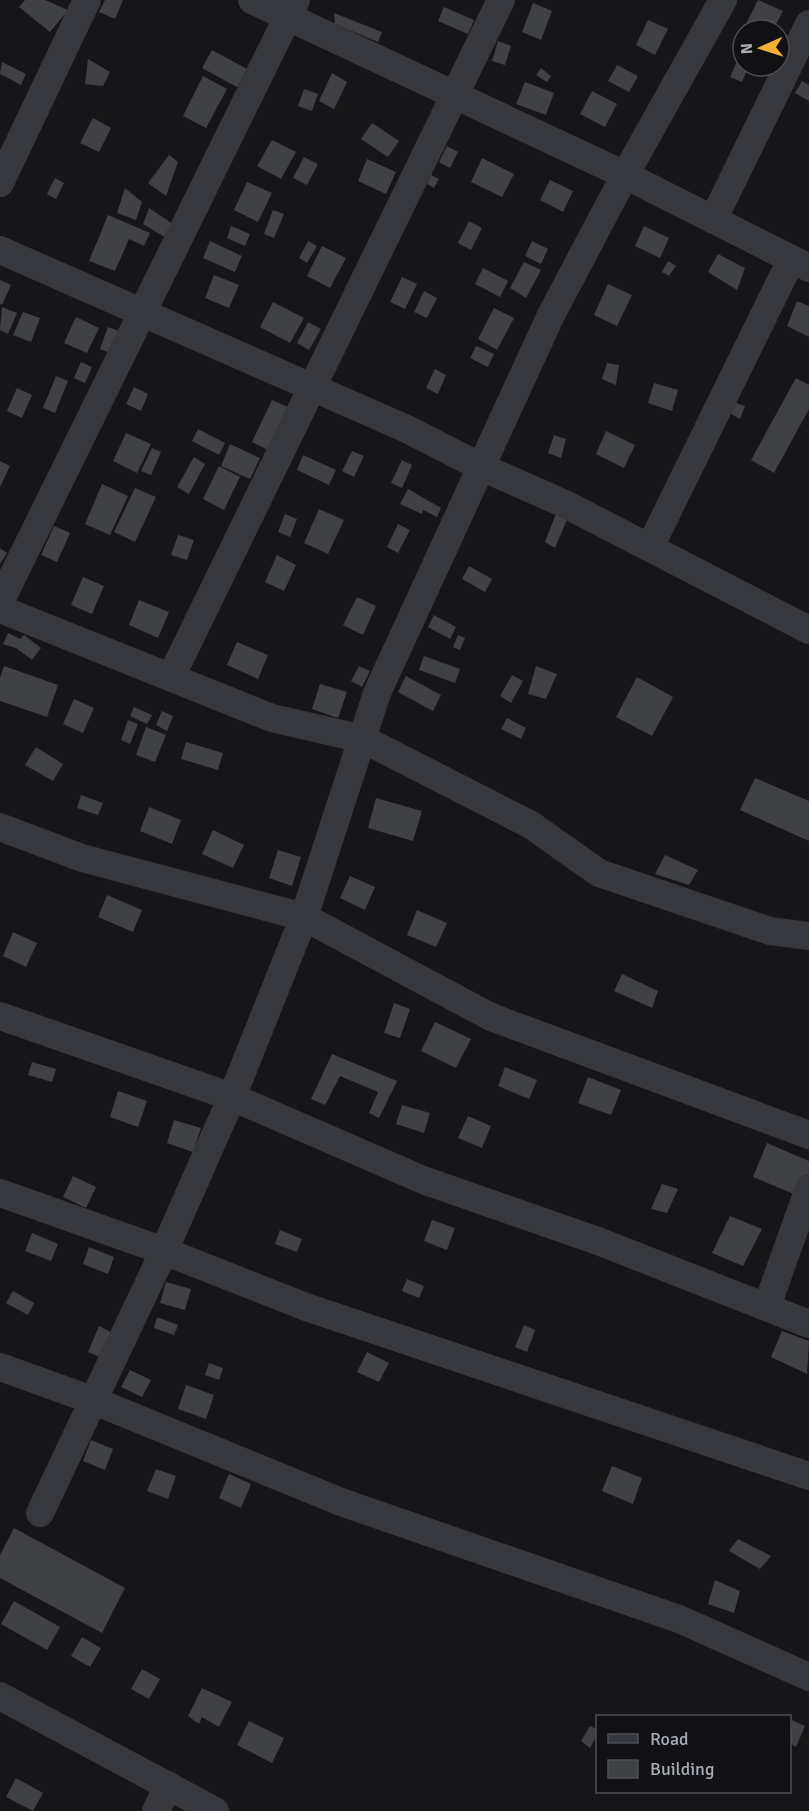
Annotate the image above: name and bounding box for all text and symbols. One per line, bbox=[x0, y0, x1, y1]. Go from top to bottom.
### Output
north arrow bbox=[731, 18, 791, 78]
text: N bbox=[737, 43, 757, 55]
legend bbox=[596, 1715, 791, 1793]
text: Road bbox=[650, 1728, 689, 1750]
text: Building bbox=[650, 1758, 714, 1780]

